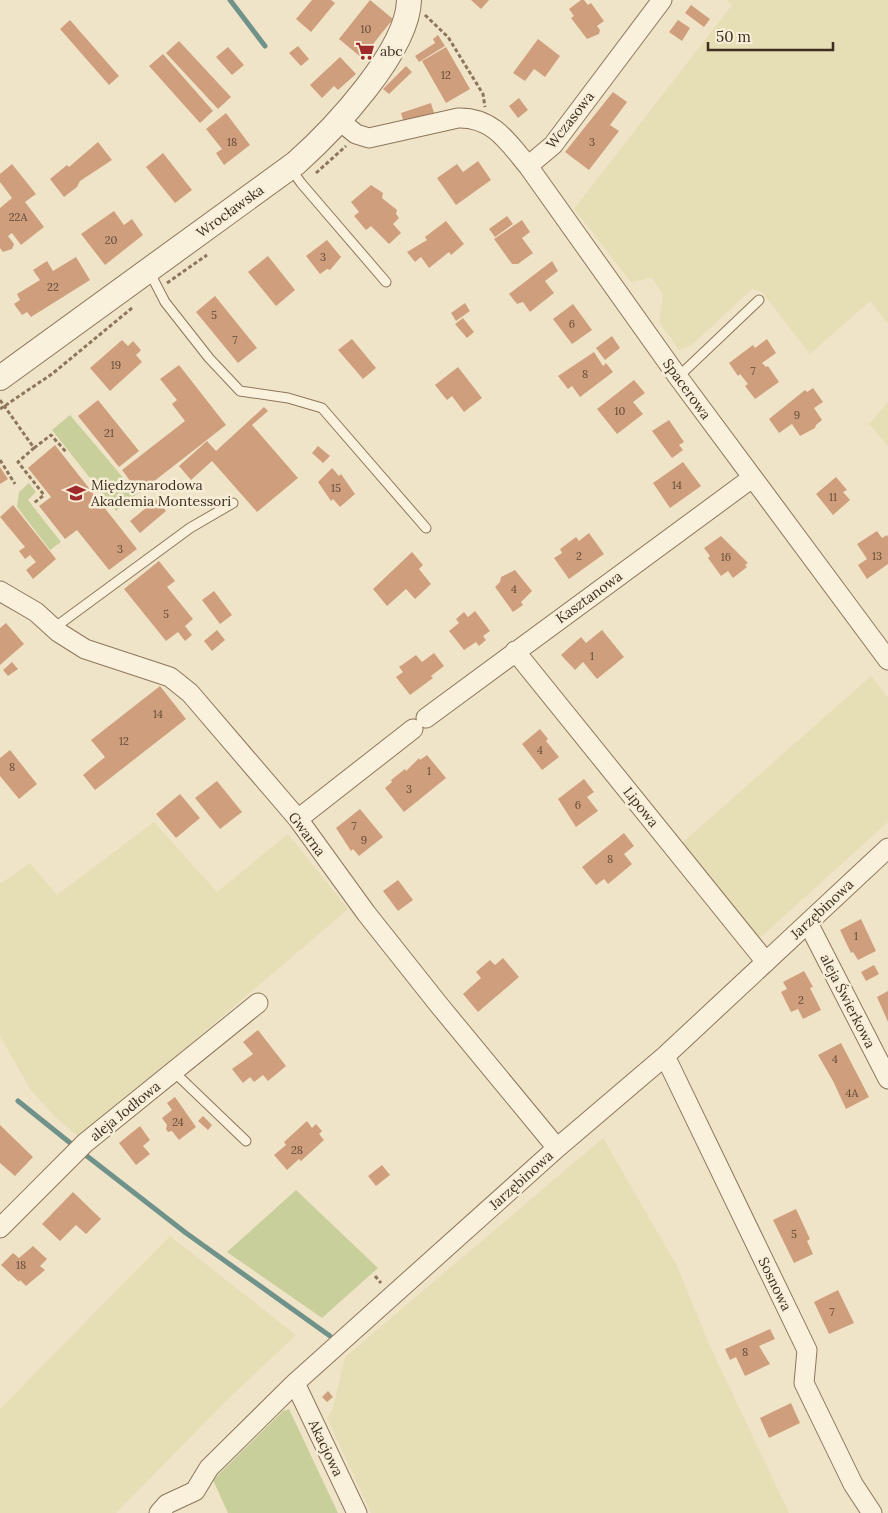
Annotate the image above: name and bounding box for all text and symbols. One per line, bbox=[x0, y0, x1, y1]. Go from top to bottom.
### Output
scale bar bbox=[708, 20, 833, 52]
house number: 10 bbox=[361, 22, 372, 36]
text: 50 m bbox=[716, 27, 751, 46]
supermarket icon: abc bbox=[354, 40, 376, 62]
place label: abc bbox=[380, 42, 403, 60]
house number: 12 bbox=[441, 68, 451, 82]
street label: Wczasowa bbox=[542, 88, 598, 152]
house number: 18 bbox=[227, 135, 237, 149]
house number: 3 bbox=[589, 135, 595, 149]
street label: Wrocławska bbox=[193, 181, 267, 241]
house number: 22A bbox=[9, 210, 28, 224]
house number: 20 bbox=[105, 233, 118, 247]
house number: 3 bbox=[320, 250, 326, 264]
house number: 22 bbox=[47, 280, 59, 294]
house number: 5 bbox=[211, 308, 217, 322]
house number: 6 bbox=[569, 317, 575, 331]
house number: 7 bbox=[232, 333, 238, 347]
street label: Spacerowa bbox=[659, 355, 715, 423]
house number: 19 bbox=[111, 358, 121, 372]
house number: 7 bbox=[750, 364, 756, 378]
house number: 8 bbox=[582, 367, 588, 381]
house number: 10 bbox=[615, 404, 626, 418]
house number: 9 bbox=[794, 408, 800, 422]
house number: 21 bbox=[104, 426, 114, 440]
place label: Międzynarodowa Akademia Montessori bbox=[90, 476, 231, 510]
house number: 14 bbox=[672, 478, 682, 492]
house number: 15 bbox=[331, 481, 341, 495]
school or university icon: Międzynarodowa Akademia Montessori bbox=[65, 482, 87, 504]
house number: 11 bbox=[829, 490, 837, 504]
house number: 3 bbox=[117, 542, 123, 556]
house number: 2 bbox=[576, 549, 582, 563]
house number: 13 bbox=[872, 549, 882, 563]
house number: 16 bbox=[721, 550, 731, 564]
street label: Kasztanowa bbox=[552, 567, 626, 627]
house number: 4 bbox=[511, 582, 517, 596]
house number: 5 bbox=[163, 607, 169, 621]
house number: 1 bbox=[590, 649, 594, 663]
house number: 14 bbox=[153, 707, 163, 721]
house number: 12 bbox=[119, 734, 129, 748]
house number: 4 bbox=[537, 743, 543, 757]
house number: 8 bbox=[9, 760, 15, 774]
house number: 1 bbox=[427, 764, 431, 778]
house number: 3 bbox=[406, 782, 412, 796]
street label: Lipowa bbox=[619, 783, 663, 831]
house number: 6 bbox=[575, 798, 581, 812]
street label: Gwarna bbox=[285, 808, 329, 860]
house number: 7 bbox=[351, 819, 357, 833]
house number: 9 bbox=[361, 833, 367, 847]
house number: 8 bbox=[607, 852, 613, 866]
street label: Jarzębinowa bbox=[786, 875, 857, 944]
house number: 1 bbox=[854, 929, 858, 943]
street label: aleja Świerkowa bbox=[816, 951, 880, 1051]
house number: 2 bbox=[798, 993, 804, 1007]
house number: 4 bbox=[832, 1052, 838, 1066]
street label: aleja Jodłowa bbox=[86, 1077, 164, 1145]
house number: 4A bbox=[846, 1086, 860, 1100]
house number: 24 bbox=[172, 1115, 184, 1129]
house number: 28 bbox=[291, 1143, 303, 1157]
street label: Jarzębinowa bbox=[485, 1147, 557, 1214]
house number: 5 bbox=[791, 1227, 797, 1241]
street label: Sosnowa bbox=[754, 1254, 796, 1314]
house number: 18 bbox=[16, 1258, 26, 1272]
house number: 7 bbox=[829, 1305, 835, 1319]
house number: 8 bbox=[742, 1345, 748, 1359]
street label: Akacjowa bbox=[304, 1416, 347, 1479]

